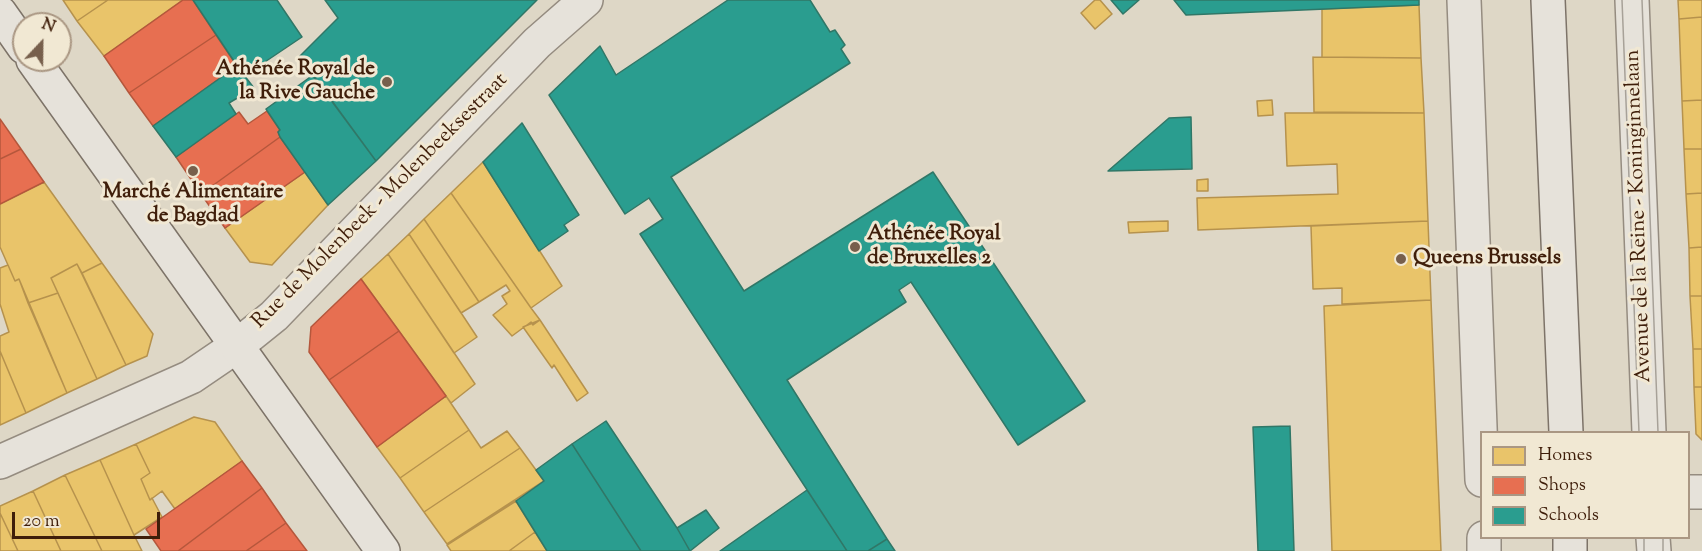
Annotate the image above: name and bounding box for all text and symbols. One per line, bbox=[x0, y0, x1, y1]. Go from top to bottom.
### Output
north arrow bbox=[12, 12, 72, 72]
text: N bbox=[38, 14, 58, 40]
street label: Avenue de la Reine - Koninginnelaan bbox=[1622, 49, 1658, 383]
place label: Athénée Royal de la Rive Gauche bbox=[216, 57, 375, 107]
street label: Rue de Molenbeek - Molenbeeksestraat bbox=[248, 69, 514, 335]
marker: Athénée Royal de la Rive Gauche bbox=[380, 75, 394, 89]
marker: Marché Alimentaire de Bagdad bbox=[186, 164, 200, 178]
place label: Marché Alimentaire de Bagdad bbox=[103, 180, 283, 230]
place label: Athénée Royal de Bruxelles 2 bbox=[867, 222, 1001, 272]
marker: Athénée Royal de Bruxelles 2 bbox=[848, 240, 862, 254]
place label: Queens Brussels bbox=[1413, 246, 1561, 272]
marker: Queens Brussels bbox=[1394, 252, 1408, 266]
legend bbox=[1480, 431, 1690, 539]
text: Homes bbox=[1538, 443, 1592, 469]
text: Shops bbox=[1538, 473, 1586, 499]
scale bar bbox=[15, 500, 164, 538]
text: Schools bbox=[1538, 503, 1599, 529]
text: 20 m bbox=[23, 509, 60, 535]

